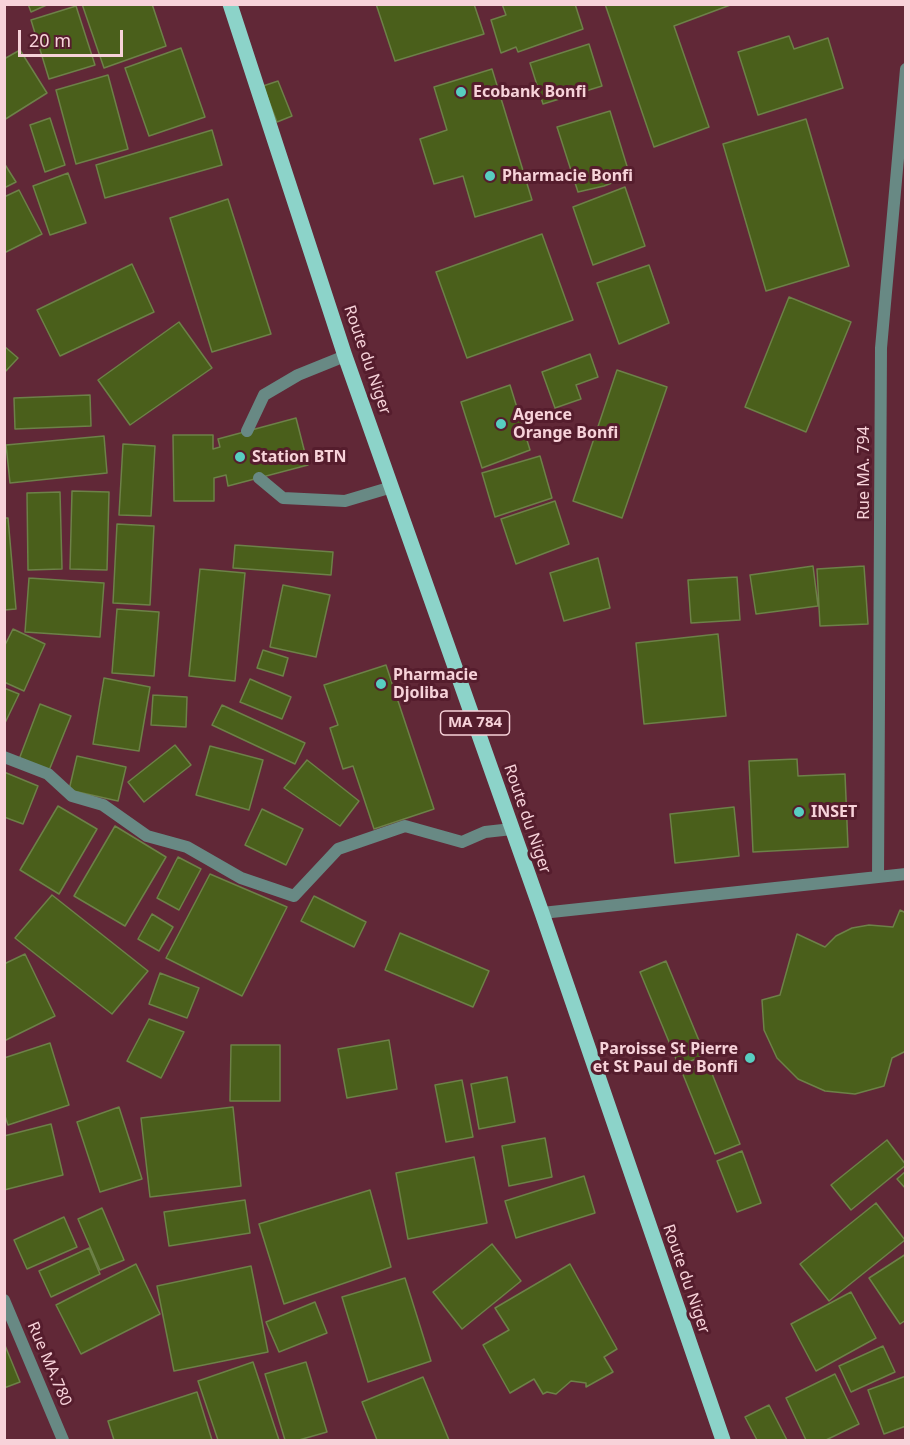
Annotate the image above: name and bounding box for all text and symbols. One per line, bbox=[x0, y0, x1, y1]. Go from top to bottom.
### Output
scale bar bbox=[21, 18, 126, 56]
text: 20 m bbox=[29, 28, 71, 52]
place label: Ecobank Bonfi bbox=[473, 82, 586, 102]
marker: Ecobank Bonfi bbox=[454, 85, 468, 99]
place label: Pharmacie Bonfi bbox=[502, 166, 633, 186]
marker: Pharmacie Bonfi bbox=[483, 169, 497, 183]
street label: Route du Niger bbox=[339, 303, 395, 417]
place label: Agence Orange Bonfi bbox=[513, 405, 618, 443]
marker: Agence Orange Bonfi bbox=[494, 417, 508, 431]
street label: Rue MA. 794 bbox=[854, 426, 874, 520]
place label: Station BTN bbox=[252, 447, 347, 467]
marker: Station BTN bbox=[233, 450, 247, 464]
place label: Pharmacie Djoliba bbox=[393, 665, 478, 703]
marker: Pharmacie Djoliba bbox=[374, 677, 388, 691]
road number: MA 784 bbox=[440, 711, 510, 735]
street label: Route du Niger bbox=[499, 762, 555, 876]
place label: INSET bbox=[811, 802, 857, 822]
marker: INSET bbox=[792, 805, 806, 819]
place label: Paroisse St Pierre et St Paul de Bonfi bbox=[593, 1039, 738, 1077]
marker: Paroisse St Pierre et St Paul de Bonfi bbox=[743, 1051, 757, 1065]
street label: Route du Niger bbox=[658, 1222, 714, 1336]
street label: Rue MA.780 bbox=[23, 1319, 75, 1409]

